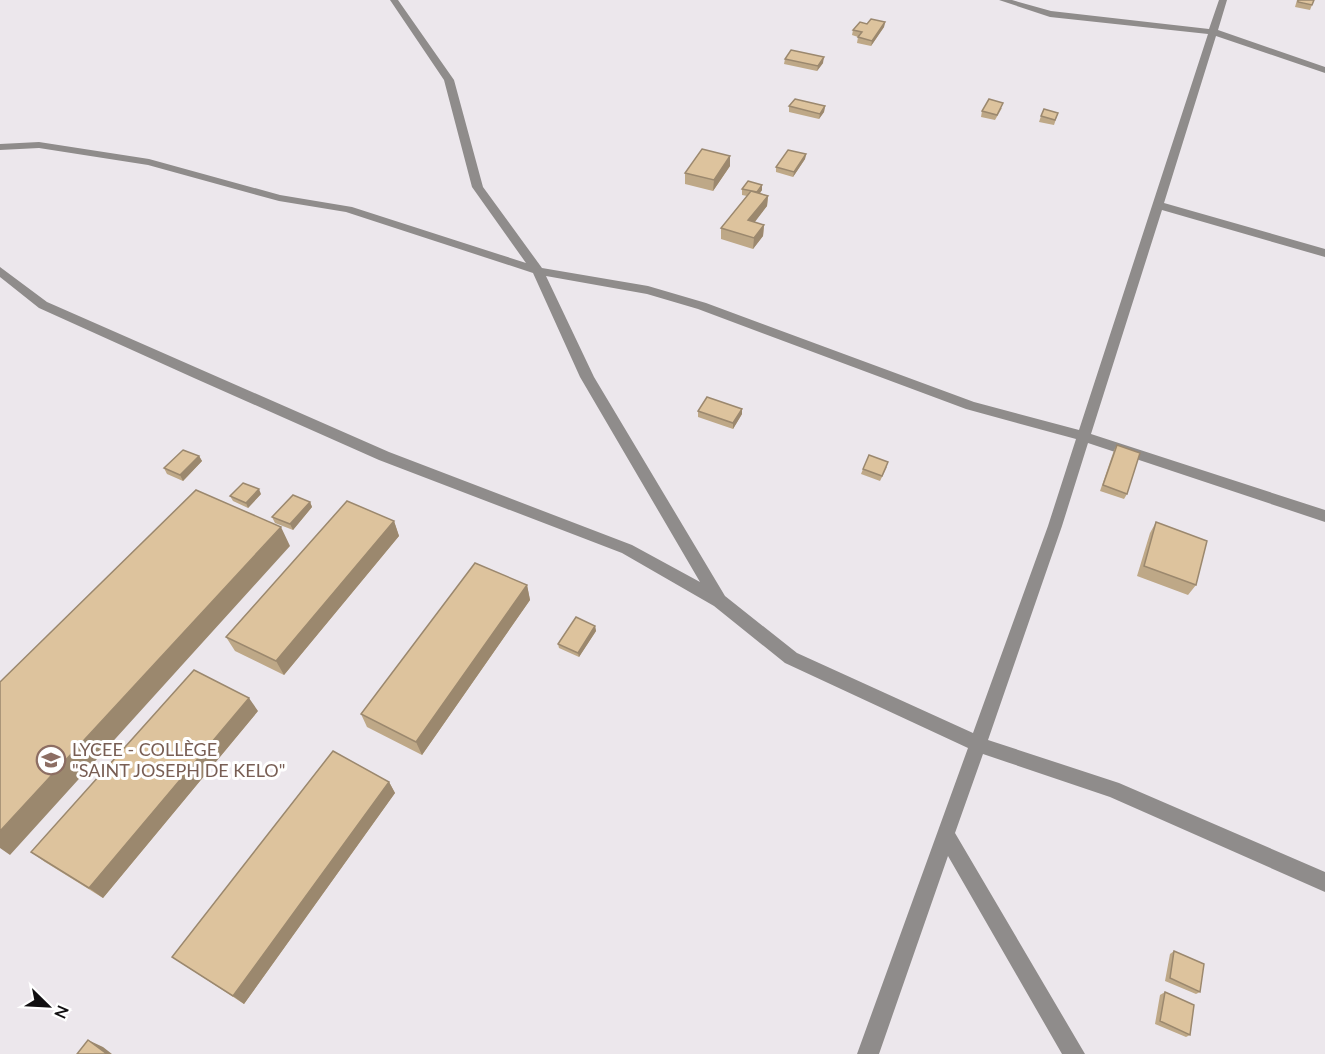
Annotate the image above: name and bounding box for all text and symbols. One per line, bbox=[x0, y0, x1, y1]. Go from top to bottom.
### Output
place label: LYCEE - COLLÈGE "SAINT JOSEPH DE KELO" bbox=[72, 738, 285, 781]
school or university icon: LYCEE - COLLÈGE "SAINT JOSEPH DE KELO" bbox=[35, 744, 67, 776]
north arrow bbox=[18, 976, 78, 1036]
text: N bbox=[51, 1003, 73, 1022]

